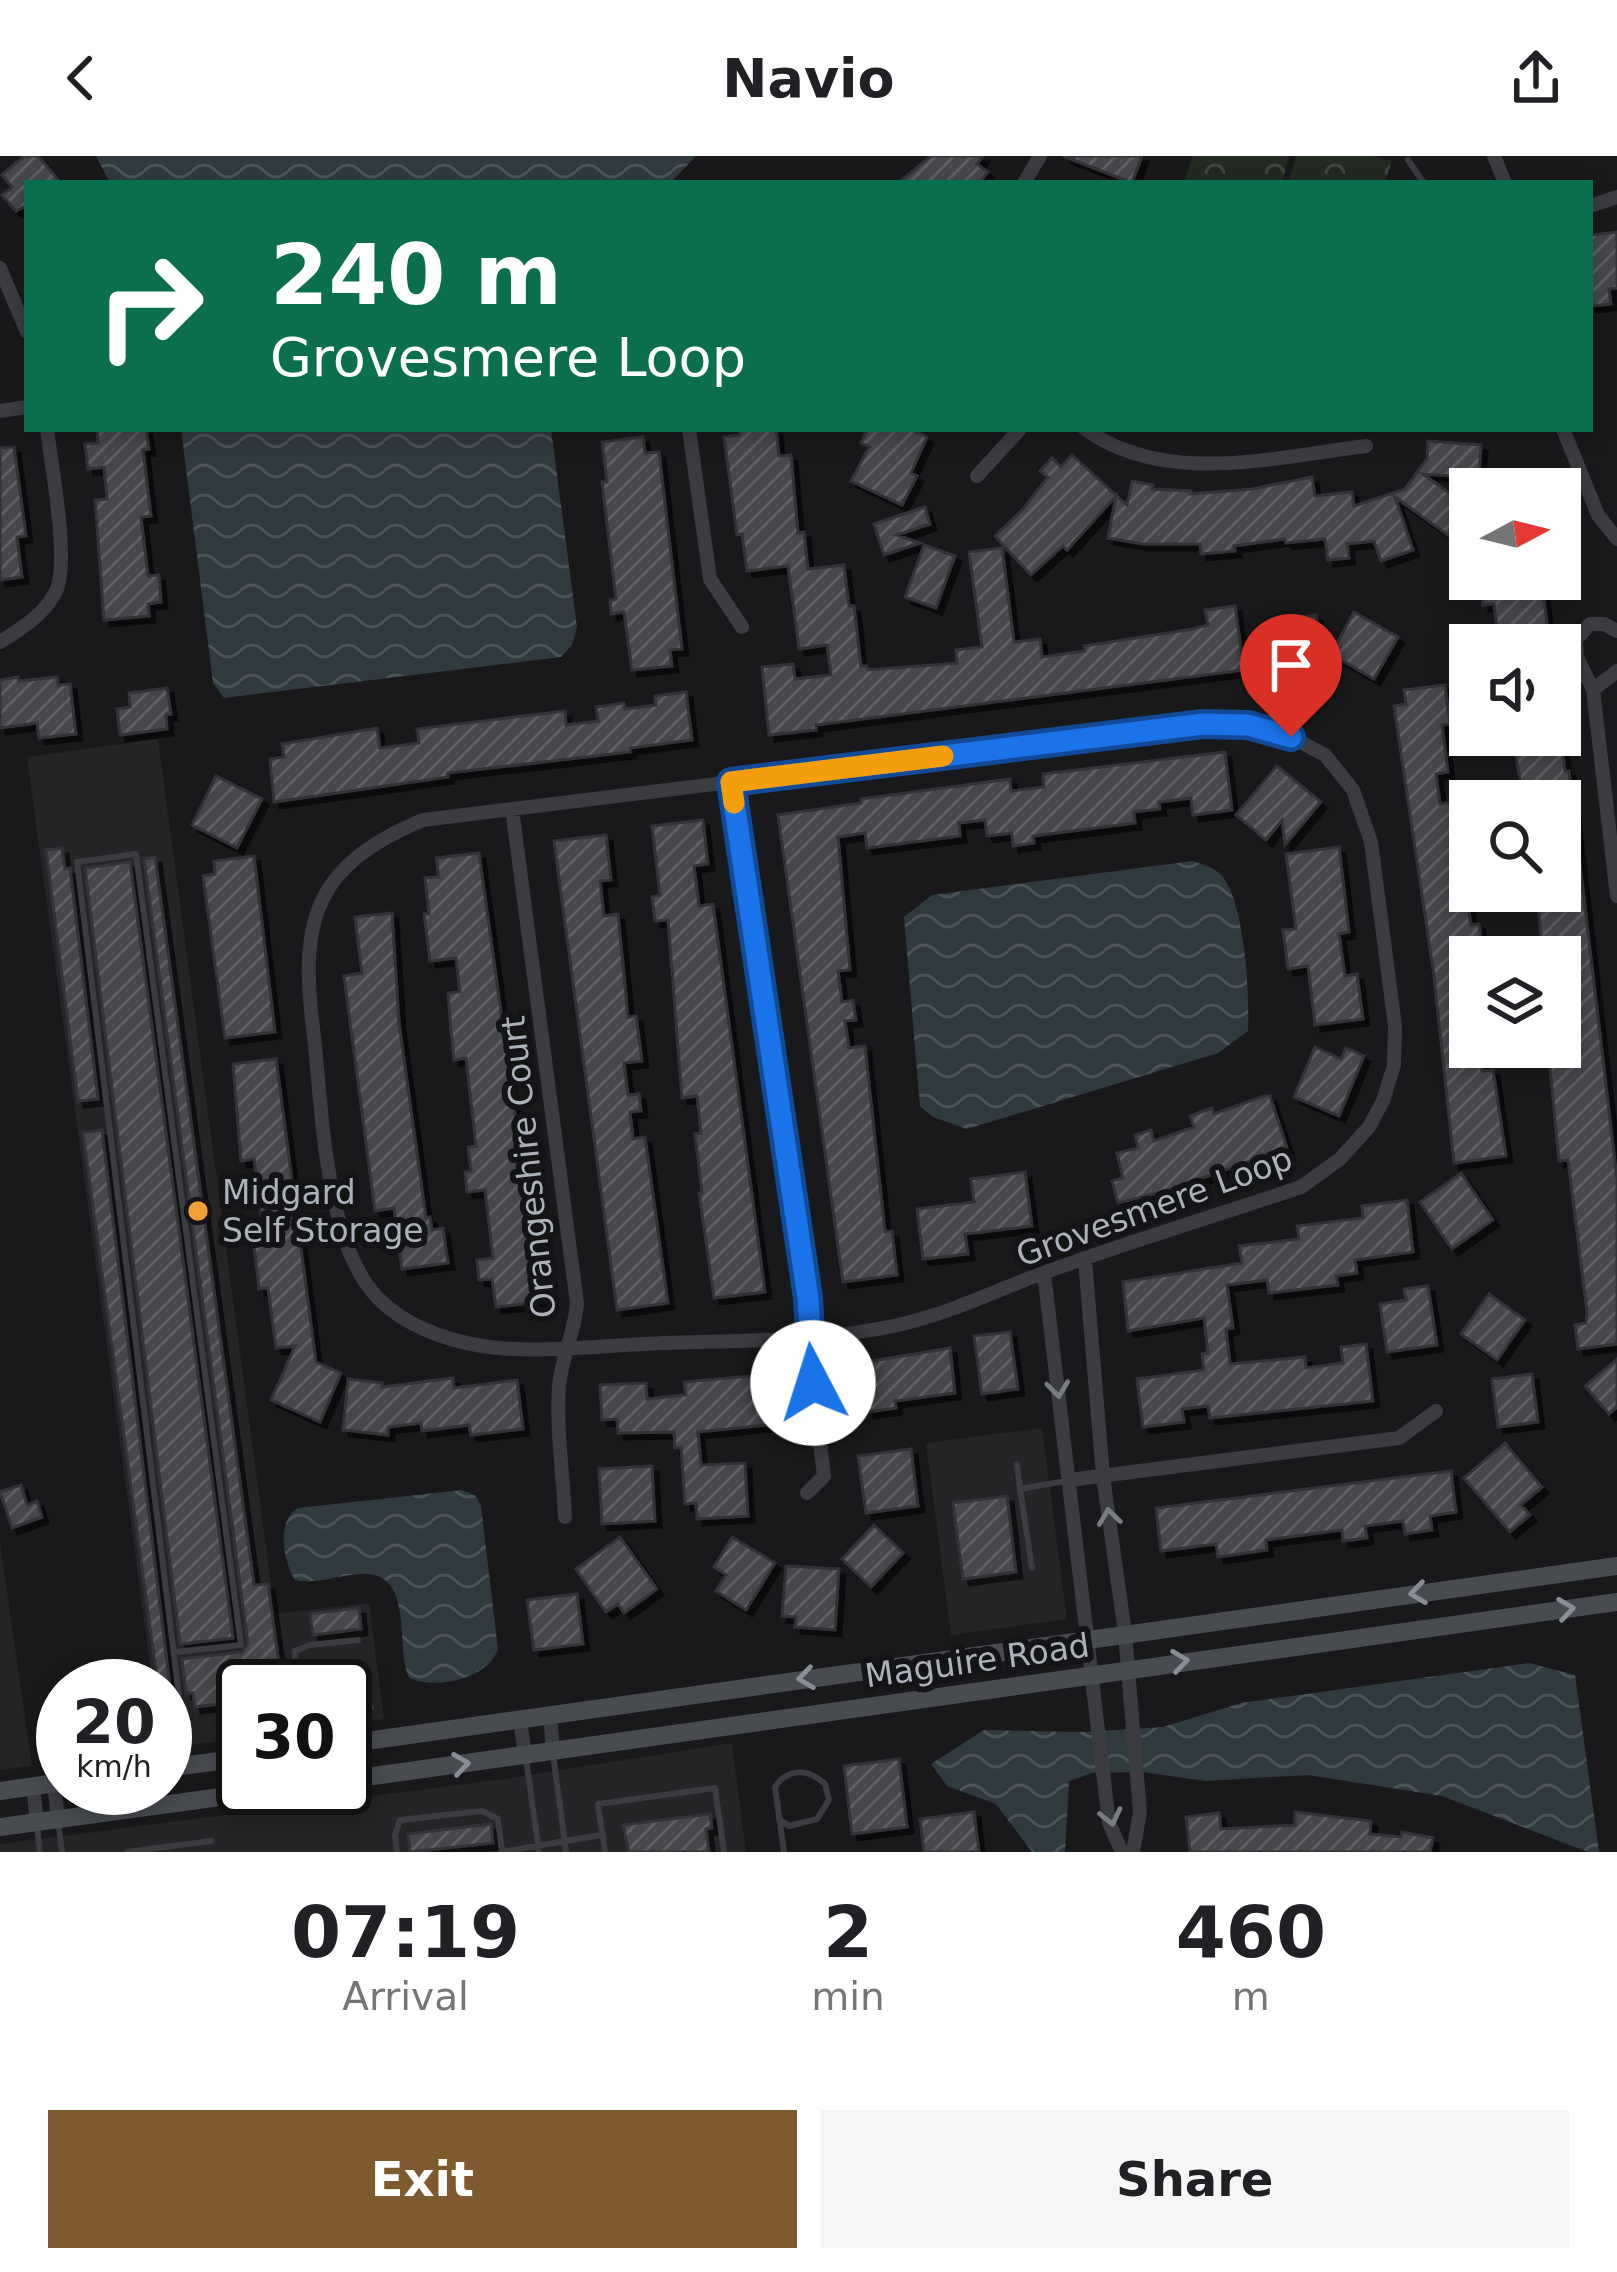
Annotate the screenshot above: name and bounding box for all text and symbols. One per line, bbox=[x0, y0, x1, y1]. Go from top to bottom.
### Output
icon: back bbox=[48, 45, 114, 111]
icon: share bbox=[1503, 45, 1569, 111]
text: Navio bbox=[722, 47, 895, 110]
text: 240 m bbox=[270, 226, 562, 324]
icon: right bbox=[72, 228, 228, 384]
text: Grovesmere Loop bbox=[270, 326, 746, 389]
north arrow bbox=[1449, 468, 1581, 600]
map controls bbox=[1449, 468, 1581, 1068]
pin bbox=[1240, 614, 1342, 737]
button: sound bbox=[1449, 624, 1581, 756]
icon: arrive bbox=[1258, 632, 1324, 698]
button: search bbox=[1449, 780, 1581, 912]
button: layers bbox=[1449, 936, 1581, 1068]
street label: Orangeshire Court bbox=[493, 1014, 564, 1320]
street label: Grovesmere Loop bbox=[1011, 1138, 1297, 1275]
place label: Midgard Self Storage bbox=[222, 1173, 424, 1250]
marker: Midgard Self Storage bbox=[185, 1198, 211, 1224]
position arrow bbox=[750, 1320, 876, 1446]
one-way arrow bbox=[1045, 1379, 1071, 1399]
one-way arrow bbox=[1097, 1507, 1123, 1527]
one-way arrow bbox=[1408, 1580, 1428, 1606]
one-way arrow bbox=[1556, 1597, 1576, 1623]
street label: Maguire Road bbox=[862, 1625, 1092, 1696]
one-way arrow bbox=[1170, 1649, 1189, 1675]
speed limit sign: 30 bbox=[216, 1659, 372, 1815]
one-way arrow bbox=[796, 1664, 816, 1690]
text: 20 bbox=[72, 1687, 156, 1757]
text: km/h bbox=[76, 1749, 152, 1784]
one-way arrow bbox=[451, 1752, 471, 1778]
one-way arrow bbox=[1097, 1806, 1122, 1826]
text: 07:19 bbox=[291, 1890, 520, 1974]
text: 2 bbox=[823, 1890, 873, 1974]
text: 460 bbox=[1176, 1890, 1326, 1974]
text: Arrival bbox=[342, 1974, 469, 2019]
text: min bbox=[811, 1974, 885, 2019]
text: m bbox=[1232, 1974, 1270, 2019]
button: Exit bbox=[48, 2110, 797, 2248]
button: Share bbox=[821, 2110, 1569, 2248]

